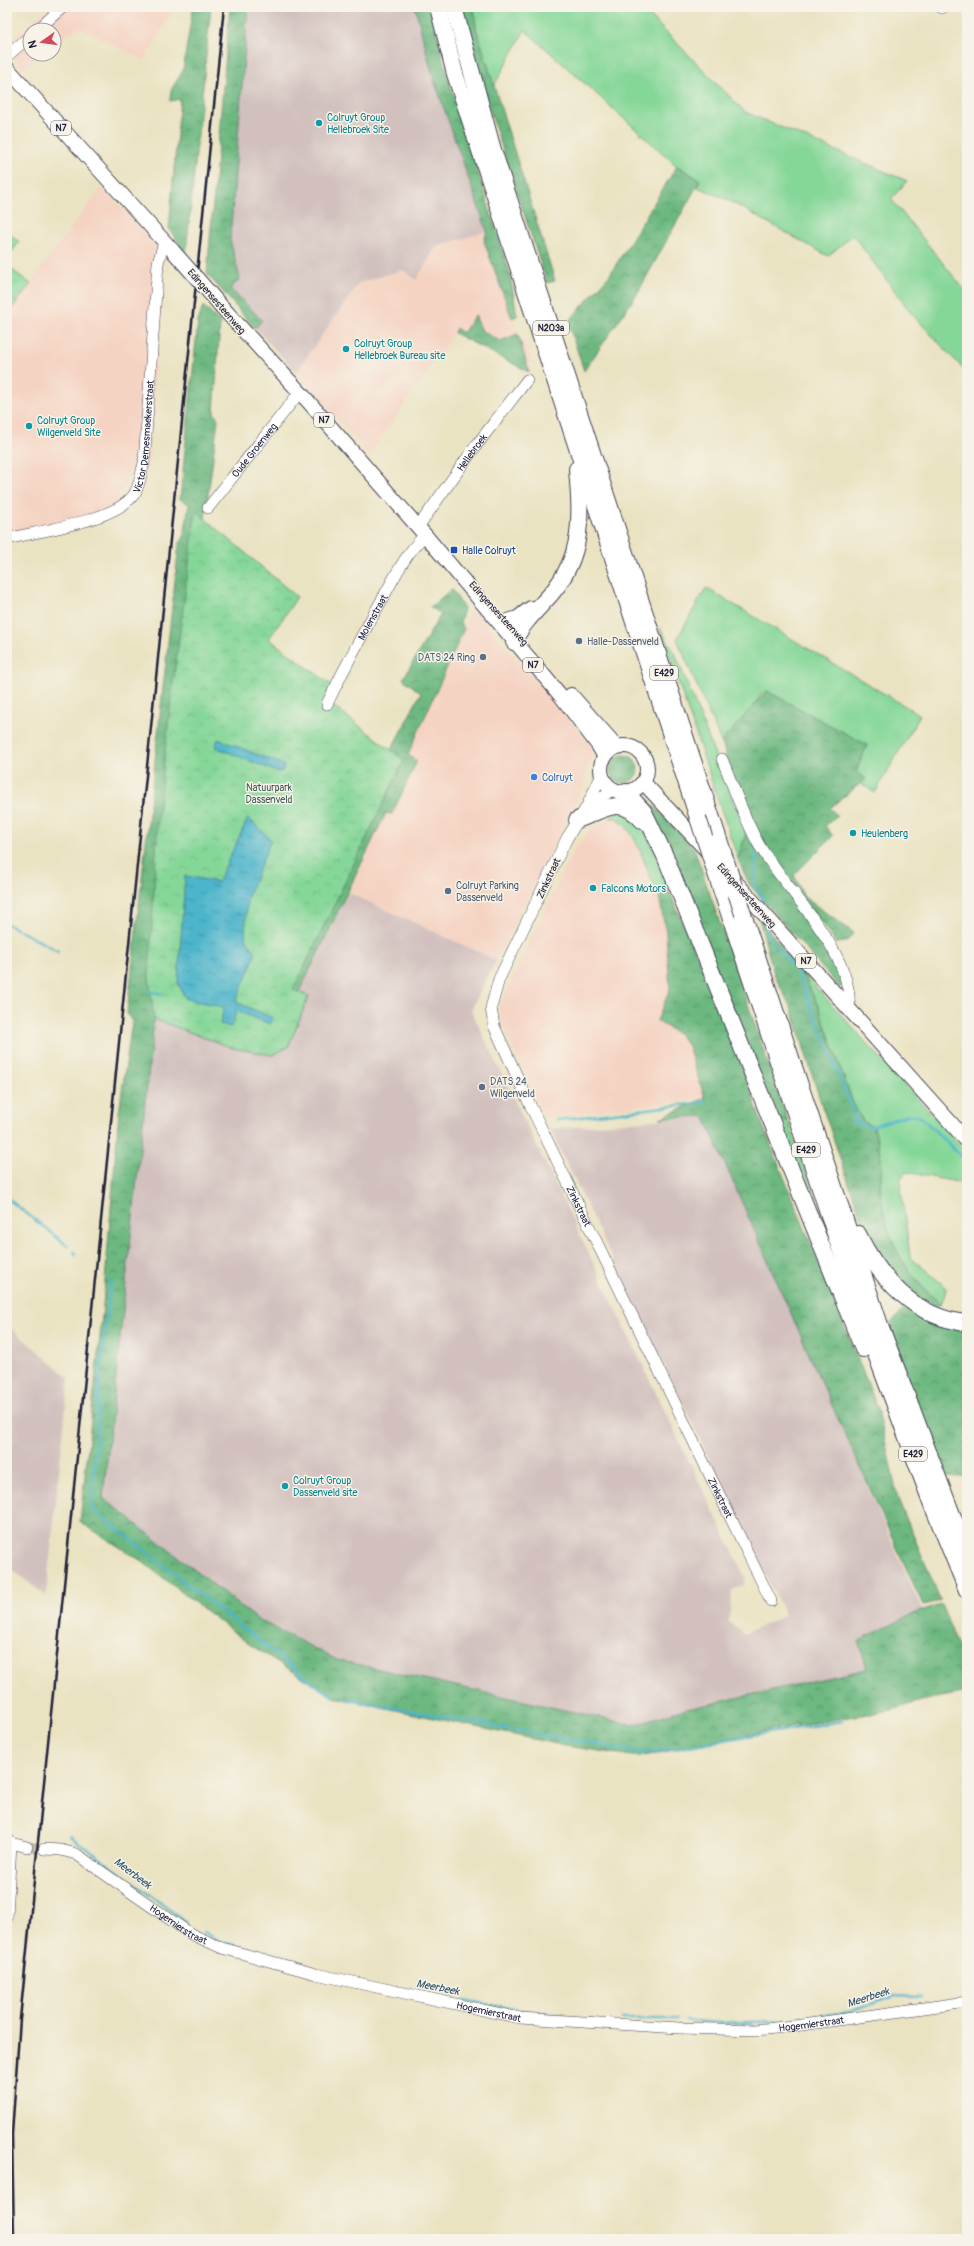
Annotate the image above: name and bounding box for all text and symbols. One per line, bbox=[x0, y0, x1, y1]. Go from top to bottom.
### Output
north arrow bbox=[22, 22, 62, 62]
text: N bbox=[25, 39, 40, 49]
place label: Colruyt Group Hellebroek Site bbox=[327, 112, 389, 136]
marker: Colruyt Group Hellebroek Site bbox=[314, 118, 324, 128]
road number: N7 bbox=[51, 121, 71, 135]
street label: Edingensesteenweg bbox=[185, 267, 248, 337]
road number: N203a bbox=[533, 321, 569, 335]
place label: Colruyt Group Hellebroek Bureau site bbox=[354, 338, 445, 362]
marker: Colruyt Group Hellebroek Bureau site bbox=[341, 344, 351, 354]
street label: Victor Demesmaekerstraat bbox=[131, 379, 157, 495]
road number: N7 bbox=[314, 413, 334, 427]
place label: Colruyt Group Wilgenveld Site bbox=[37, 415, 101, 439]
marker: Colruyt Group Wilgenveld Site bbox=[24, 421, 34, 431]
street label: Oude Groenweg bbox=[230, 421, 280, 480]
street label: Hellebroek bbox=[455, 431, 491, 474]
marker: Halle Colruyt bbox=[449, 545, 459, 555]
place label: Halle Colruyt bbox=[462, 545, 517, 557]
street label: Edingensesteenweg bbox=[466, 579, 530, 648]
street label: Molenstraat bbox=[356, 592, 391, 642]
marker: Halle-Dassenveld bbox=[574, 636, 584, 646]
place label: Halle-Dassenveld bbox=[587, 636, 659, 648]
place label: DATS 24 Ring bbox=[418, 652, 475, 664]
marker: DATS 24 Ring bbox=[478, 652, 488, 662]
road number: N7 bbox=[523, 658, 543, 672]
road number: E429 bbox=[650, 666, 678, 680]
marker: Colruyt bbox=[529, 772, 539, 782]
place label: Colruyt bbox=[542, 772, 574, 784]
park label: Natuurpark Dassenveld bbox=[246, 782, 293, 806]
marker: Heulenberg bbox=[848, 828, 858, 838]
place label: Heulenberg bbox=[861, 828, 908, 840]
street label: Zinkstraat bbox=[534, 855, 564, 901]
street label: Edingensesteenweg bbox=[714, 861, 778, 930]
place label: Colruyt Parking Dassenveld bbox=[456, 880, 519, 904]
marker: Falcons Motors bbox=[588, 883, 598, 893]
place label: Falcons Motors bbox=[601, 883, 666, 895]
marker: Colruyt Parking Dassenveld bbox=[443, 886, 453, 896]
road number: N7 bbox=[796, 954, 816, 968]
place label: DATS 24 Wilgenveld bbox=[490, 1076, 535, 1100]
marker: DATS 24 Wilgenveld bbox=[477, 1082, 487, 1092]
road number: E429 bbox=[792, 1143, 820, 1157]
street label: Zinkstraat bbox=[563, 1184, 593, 1229]
road number: E429 bbox=[899, 1447, 927, 1461]
place label: Colruyt Group Dassenveld site bbox=[293, 1475, 357, 1499]
street label: Zinkstraat bbox=[705, 1476, 735, 1521]
marker: Colruyt Group Dassenveld site bbox=[280, 1481, 290, 1491]
water label: Meerbeek bbox=[111, 1855, 155, 1893]
street label: Hogemierstraat bbox=[147, 1902, 210, 1948]
water label: Meerbeek bbox=[415, 1977, 462, 1998]
water label: Meerbeek bbox=[845, 1984, 892, 2010]
street label: Hogemierstraat bbox=[455, 1999, 523, 2025]
street label: Hogemierstraat bbox=[778, 2014, 846, 2034]

